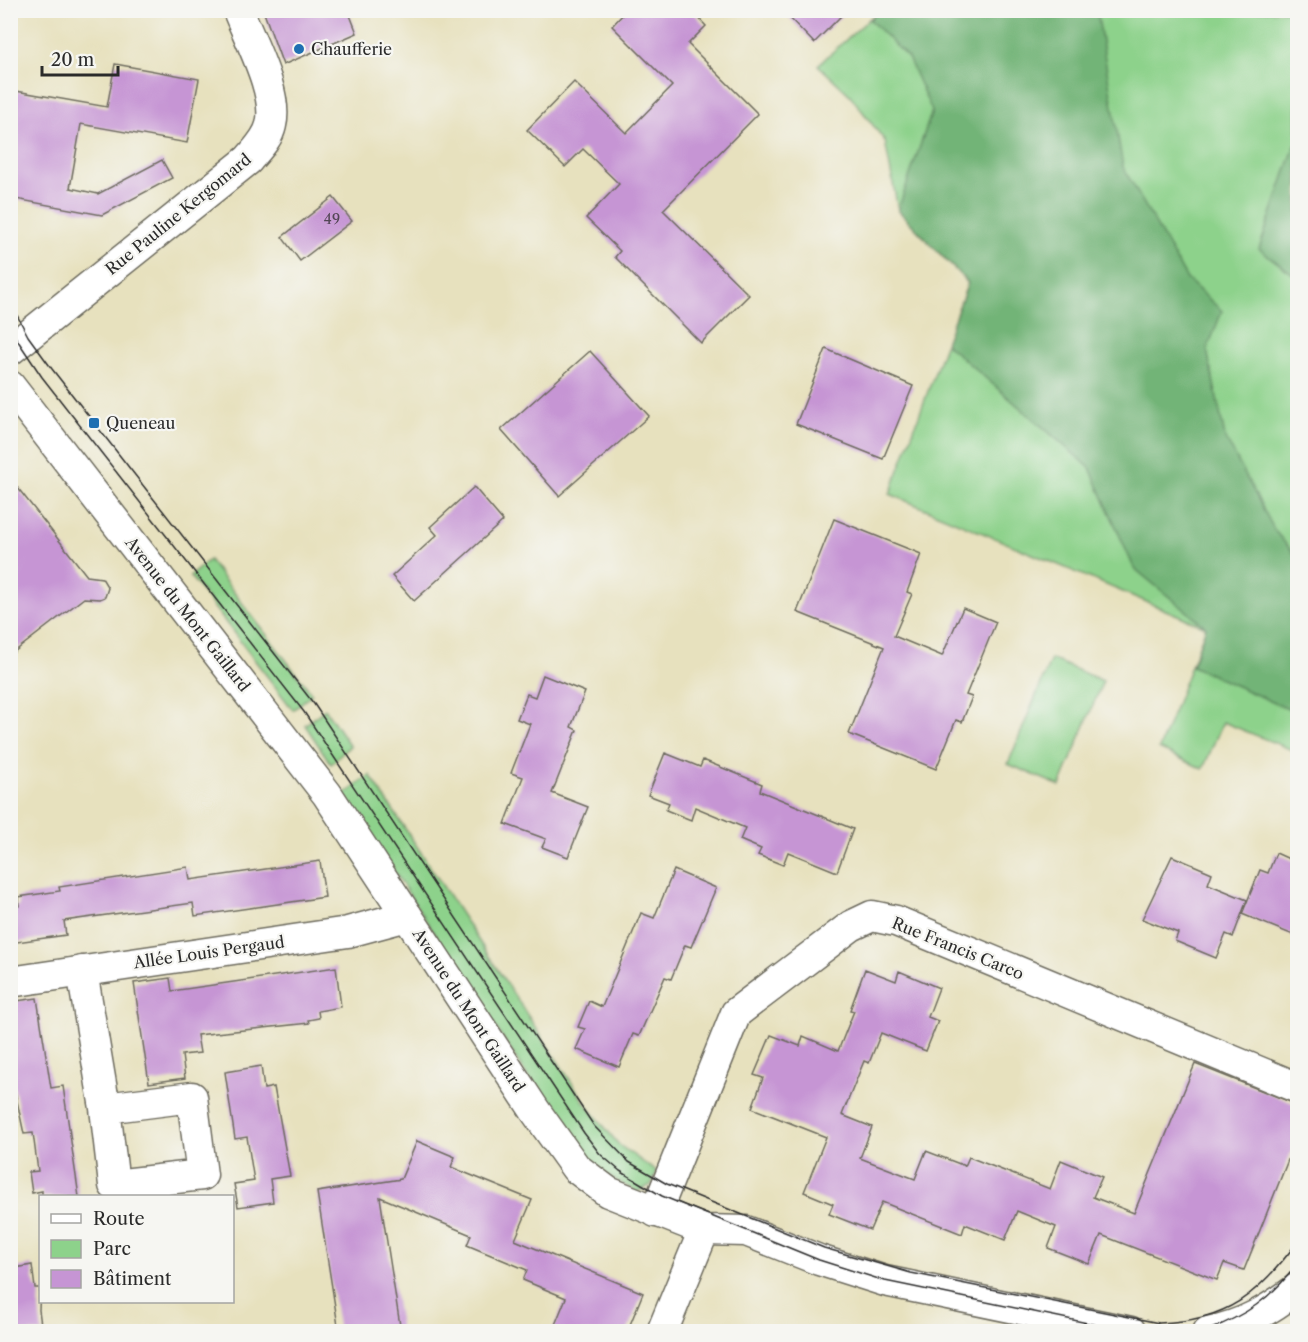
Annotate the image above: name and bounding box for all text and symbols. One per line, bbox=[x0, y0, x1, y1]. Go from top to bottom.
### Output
scale bar bbox=[42, 39, 118, 77]
place label: Chaufferie bbox=[311, 39, 392, 59]
marker: Chaufferie bbox=[292, 42, 306, 56]
text: 20 m bbox=[51, 49, 95, 71]
street label: Rue Pauline Kergomard bbox=[101, 149, 255, 279]
house number: 49 bbox=[324, 210, 340, 228]
place label: Queneau bbox=[106, 413, 176, 433]
marker: Queneau bbox=[87, 416, 101, 430]
street label: Avenue du Mont Gaillard bbox=[121, 532, 255, 696]
street label: Rue Francis Carco bbox=[889, 912, 1027, 984]
street label: Avenue du Mont Gaillard bbox=[408, 924, 530, 1096]
street label: Allée Louis Pergaud bbox=[131, 931, 286, 973]
legend bbox=[39, 1195, 234, 1303]
text: Route bbox=[93, 1208, 145, 1230]
text: Parc bbox=[93, 1238, 131, 1260]
text: Bâtiment bbox=[93, 1268, 172, 1290]

